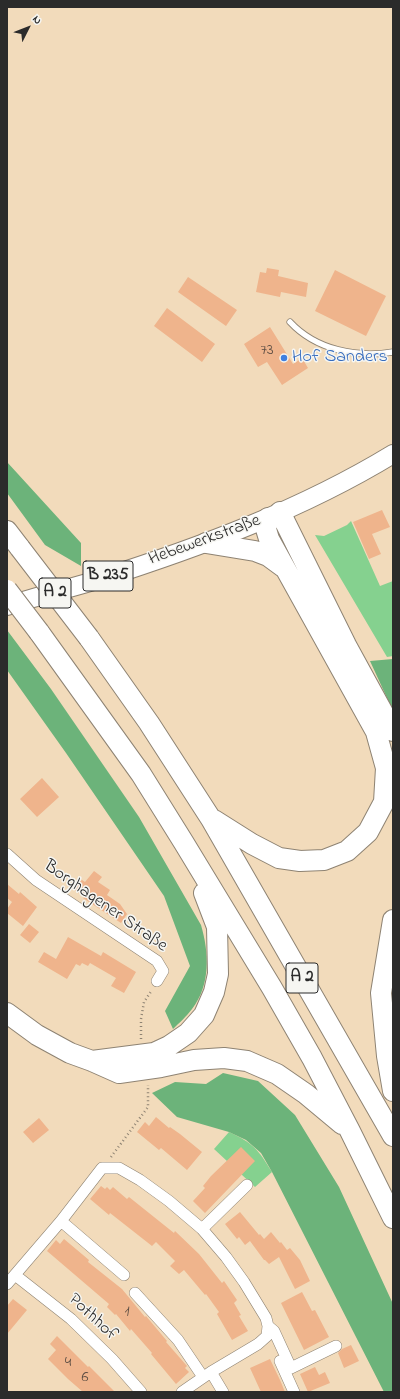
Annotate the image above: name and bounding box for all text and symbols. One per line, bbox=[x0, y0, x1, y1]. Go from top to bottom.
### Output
north arrow bbox=[8, 8, 48, 48]
text: N bbox=[28, 12, 45, 28]
house number: 73 bbox=[260, 341, 274, 361]
place label: Hof Sanders bbox=[292, 347, 388, 369]
marker: Hof Sanders bbox=[279, 353, 289, 363]
street label: Hebewerkstraße bbox=[146, 511, 264, 571]
road number: B 235 bbox=[83, 561, 133, 591]
road number: A 2 bbox=[39, 578, 71, 608]
street label: Borghagener Straße bbox=[39, 856, 171, 958]
road number: A 2 bbox=[286, 963, 318, 993]
street label: Pothhof bbox=[63, 1290, 121, 1346]
house number: 1 bbox=[124, 1302, 130, 1322]
house number: 4 bbox=[65, 1353, 71, 1373]
house number: 6 bbox=[81, 1368, 89, 1388]

